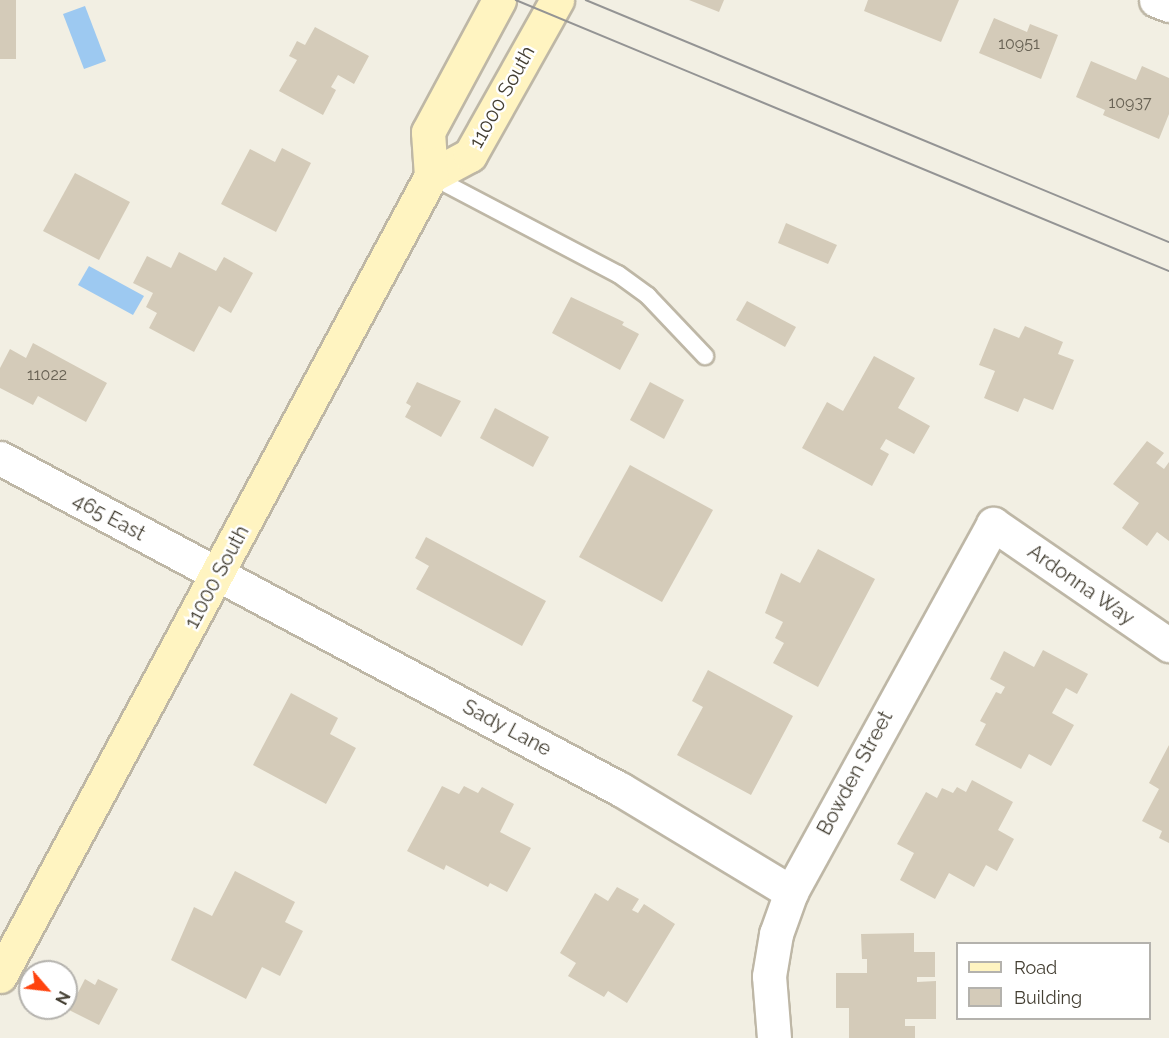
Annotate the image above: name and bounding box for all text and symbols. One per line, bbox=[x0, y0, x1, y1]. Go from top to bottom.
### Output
house number: 10951 bbox=[998, 34, 1040, 54]
street label: 11000 South bbox=[464, 42, 540, 152]
house number: 10937 bbox=[1108, 93, 1152, 113]
house number: 11022 bbox=[27, 365, 67, 385]
street label: 465 East bbox=[69, 488, 149, 546]
street label: 11000 South bbox=[180, 521, 254, 633]
street label: Ardonna Way bbox=[1023, 539, 1139, 631]
street label: Sady Lane bbox=[458, 695, 556, 761]
street label: Bowden Street bbox=[812, 707, 898, 839]
legend bbox=[956, 942, 1151, 1020]
text: Road bbox=[1014, 957, 1057, 978]
north arrow bbox=[18, 960, 78, 1020]
text: Building bbox=[1014, 987, 1082, 1008]
text: N bbox=[51, 988, 74, 1008]

